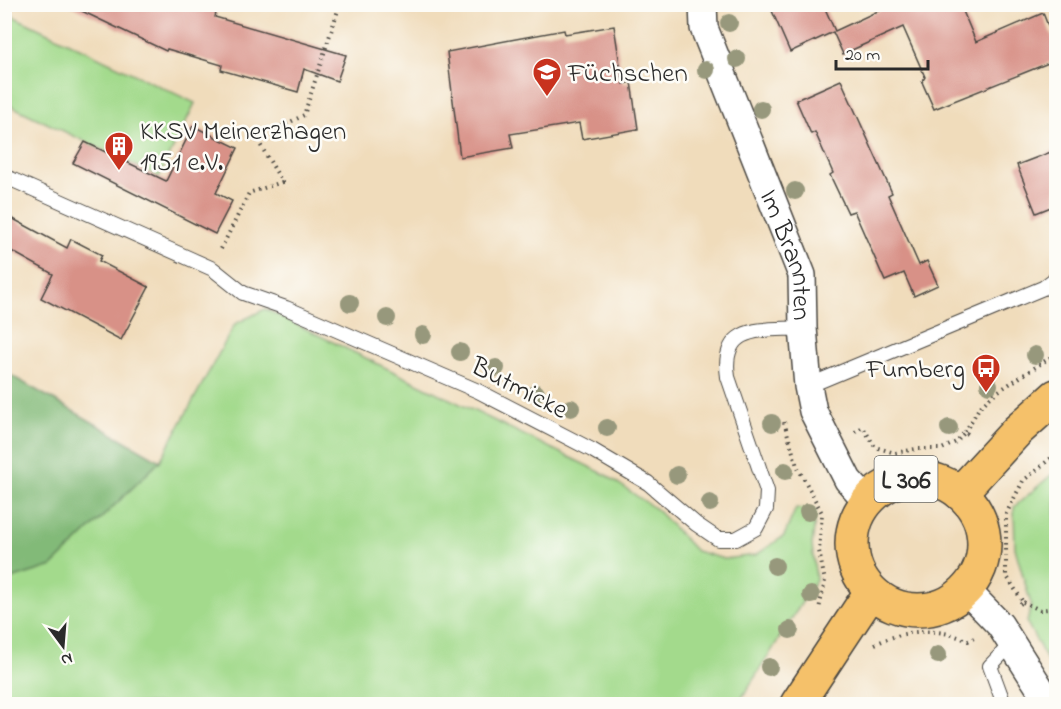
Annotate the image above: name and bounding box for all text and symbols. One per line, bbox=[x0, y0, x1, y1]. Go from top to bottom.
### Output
scale bar bbox=[836, 33, 928, 71]
text: 20 m bbox=[845, 43, 880, 69]
place label: Füchschen bbox=[567, 55, 688, 94]
school or university icon: Füchschen bbox=[531, 56, 563, 98]
place label: KKSV Meinerzhagen 1951 e.V. bbox=[140, 113, 346, 183]
building icon: KKSV Meinerzhagen 1951 e.V. bbox=[103, 130, 135, 172]
street label: Im Brannten bbox=[748, 184, 820, 321]
street label: Butmicke bbox=[463, 348, 575, 431]
place label: Fumberg bbox=[865, 351, 965, 390]
bus stop icon: Fumberg bbox=[970, 352, 1002, 394]
road number: L 306 bbox=[874, 456, 938, 502]
north arrow bbox=[33, 616, 93, 676]
text: N bbox=[58, 645, 75, 672]

